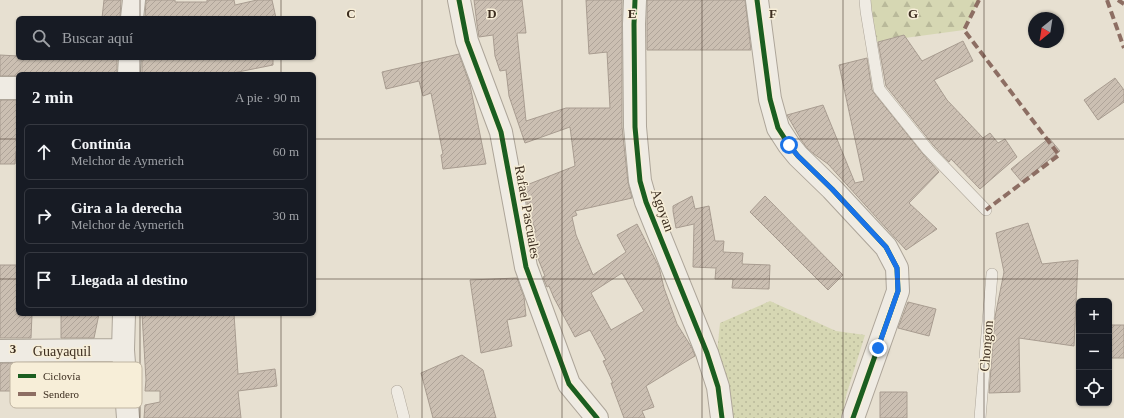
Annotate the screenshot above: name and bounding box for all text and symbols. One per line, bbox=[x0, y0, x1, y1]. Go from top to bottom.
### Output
text: C bbox=[346, 6, 356, 21]
text: D bbox=[487, 6, 497, 21]
text: E bbox=[628, 6, 636, 21]
text: F bbox=[769, 6, 777, 21]
text: G bbox=[908, 6, 918, 21]
north arrow bbox=[1028, 12, 1064, 48]
search box bbox=[16, 16, 316, 60]
icon: search bbox=[30, 27, 52, 49]
text: Buscar aquí bbox=[62, 30, 133, 46]
text: 2 min bbox=[32, 88, 73, 107]
text: A pie · 90 m bbox=[235, 90, 300, 105]
text: Continúa bbox=[71, 136, 131, 152]
route start bbox=[780, 136, 798, 154]
icon: ahead bbox=[33, 141, 55, 163]
text: 60 m bbox=[273, 144, 299, 159]
text: Melchor de Aymerich bbox=[71, 153, 184, 168]
street label: Rafael Pascuales bbox=[512, 164, 543, 260]
street label: Agoyan bbox=[648, 187, 677, 234]
text: Gira a la derecha bbox=[71, 200, 182, 216]
icon: right bbox=[33, 205, 55, 227]
text: 30 m bbox=[273, 208, 299, 223]
text: Melchor de Aymerich bbox=[71, 217, 184, 232]
icon: arrive bbox=[33, 269, 55, 291]
text: Llegada al destino bbox=[71, 272, 188, 288]
map controls bbox=[1076, 298, 1112, 406]
button: + bbox=[1076, 298, 1112, 334]
street label: Chongon bbox=[977, 320, 996, 372]
button: − bbox=[1076, 334, 1112, 370]
route end bbox=[869, 339, 887, 357]
text: 3 bbox=[10, 341, 17, 356]
street label: Guayaquil bbox=[33, 344, 91, 359]
legend bbox=[10, 362, 142, 408]
text: Ciclovía bbox=[43, 370, 80, 382]
button: locate bbox=[1076, 370, 1112, 406]
text: Sendero bbox=[43, 388, 80, 400]

